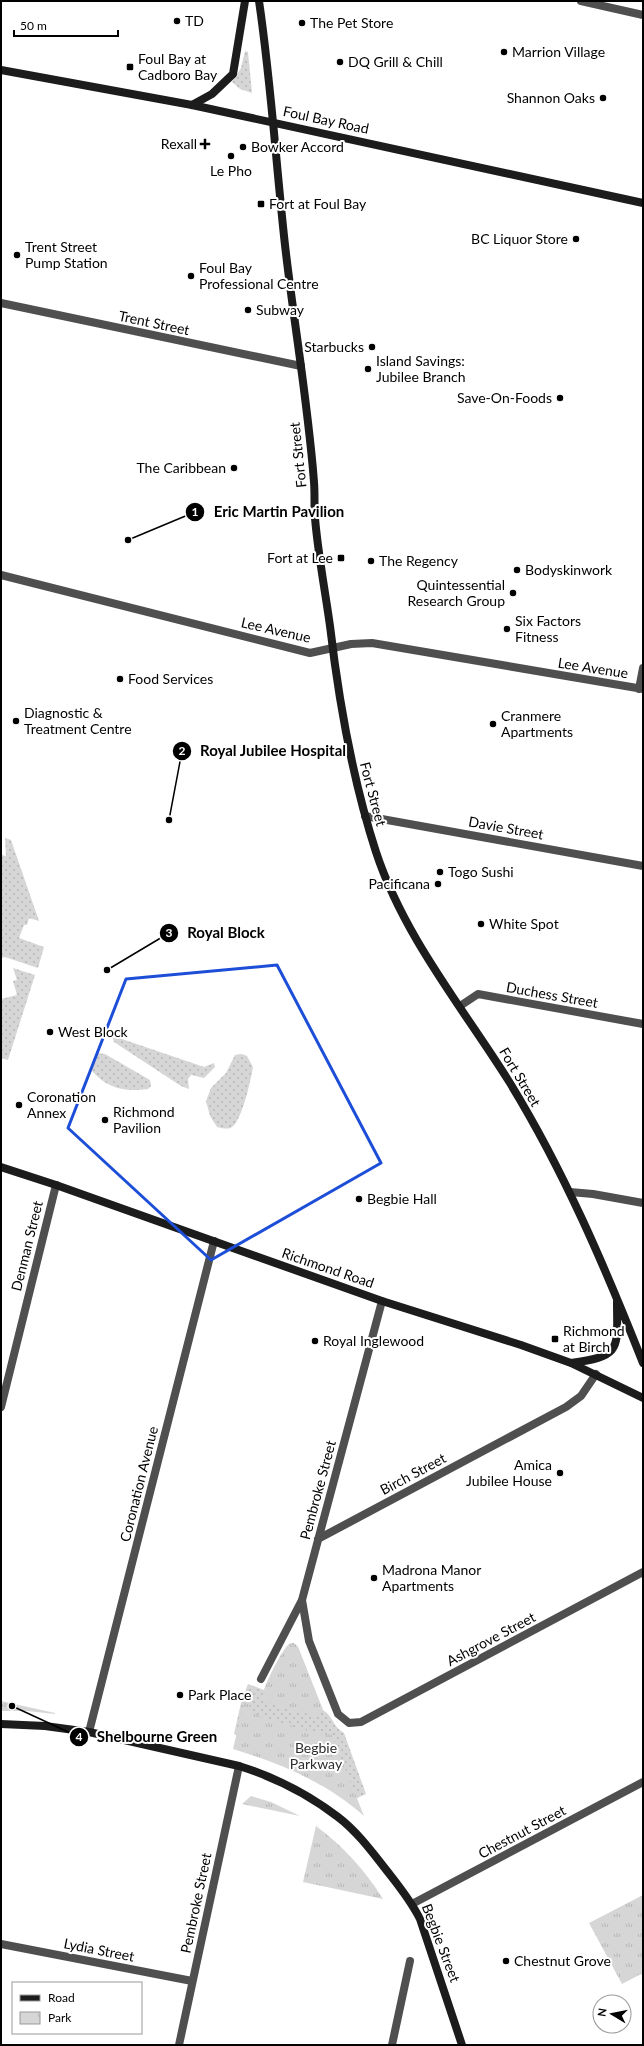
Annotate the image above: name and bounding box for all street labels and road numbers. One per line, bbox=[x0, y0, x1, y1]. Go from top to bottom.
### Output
street label: Foul Bay Road bbox=[282, 102, 371, 137]
street label: Trent Street bbox=[117, 307, 191, 338]
street label: Fort Street bbox=[286, 421, 309, 489]
street label: Lee Avenue bbox=[240, 613, 313, 646]
street label: Lee Avenue bbox=[557, 654, 629, 681]
street label: Fort Street bbox=[357, 760, 390, 828]
street label: Davie Street bbox=[467, 813, 545, 842]
street label: Duchess Street bbox=[505, 978, 599, 1011]
street label: Fort Street bbox=[496, 1044, 545, 1109]
street label: Denman Street bbox=[7, 1199, 46, 1293]
street label: Richmond Road bbox=[280, 1244, 376, 1291]
street label: Coronation Avenue bbox=[116, 1424, 161, 1543]
street label: Pembroke Street bbox=[296, 1438, 339, 1541]
street label: Birch Street bbox=[377, 1449, 449, 1498]
street label: Ashgrove Street bbox=[443, 1608, 538, 1669]
street label: Chestnut Street bbox=[475, 1801, 568, 1862]
street label: Pembroke Street bbox=[177, 1851, 214, 1955]
street label: Begbie Street bbox=[419, 1901, 464, 1984]
street label: Lydia Street bbox=[62, 1934, 136, 1965]

